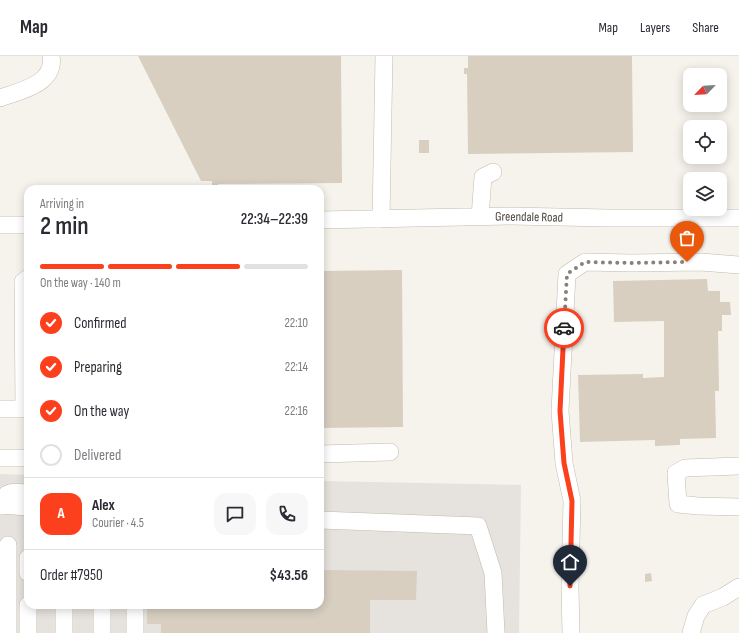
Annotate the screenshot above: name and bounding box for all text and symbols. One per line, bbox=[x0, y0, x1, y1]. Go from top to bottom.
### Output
text: Map bbox=[20, 16, 48, 39]
text: Map bbox=[598, 19, 618, 36]
text: Layers bbox=[640, 19, 670, 36]
text: Share bbox=[692, 19, 719, 36]
north arrow bbox=[683, 68, 727, 112]
map controls bbox=[683, 68, 727, 216]
button: locate bbox=[683, 120, 727, 164]
button: layers bbox=[683, 172, 727, 216]
text: Arriving in bbox=[40, 196, 84, 212]
street label: Greendale Road bbox=[495, 208, 563, 226]
text: 22:34–22:39 bbox=[241, 210, 308, 229]
text: 2 min bbox=[40, 211, 89, 242]
pin bbox=[670, 221, 704, 262]
icon: bag bbox=[676, 227, 698, 249]
text: On the way · 140 m bbox=[40, 275, 121, 291]
courier bbox=[544, 308, 584, 348]
icon: check bbox=[40, 312, 62, 334]
text: Confirmed bbox=[74, 314, 127, 333]
text: 22:10 bbox=[284, 315, 308, 331]
icon: car bbox=[553, 317, 575, 339]
icon: check bbox=[40, 356, 62, 378]
text: Preparing bbox=[74, 358, 122, 377]
text: 22:14 bbox=[285, 359, 308, 375]
icon: check bbox=[40, 400, 62, 422]
text: On the way bbox=[74, 402, 129, 421]
text: 22:16 bbox=[285, 403, 308, 419]
text: Delivered bbox=[74, 446, 121, 465]
button: chat bbox=[214, 493, 256, 535]
button: phone bbox=[266, 493, 308, 535]
text: Alex bbox=[92, 496, 115, 515]
text: A bbox=[57, 504, 65, 523]
text: Courier · 4.5 bbox=[92, 515, 144, 531]
pin bbox=[553, 545, 587, 586]
icon: home bbox=[559, 551, 581, 573]
text: Order #7950 bbox=[40, 566, 103, 585]
text: $43.56 bbox=[270, 566, 308, 585]

